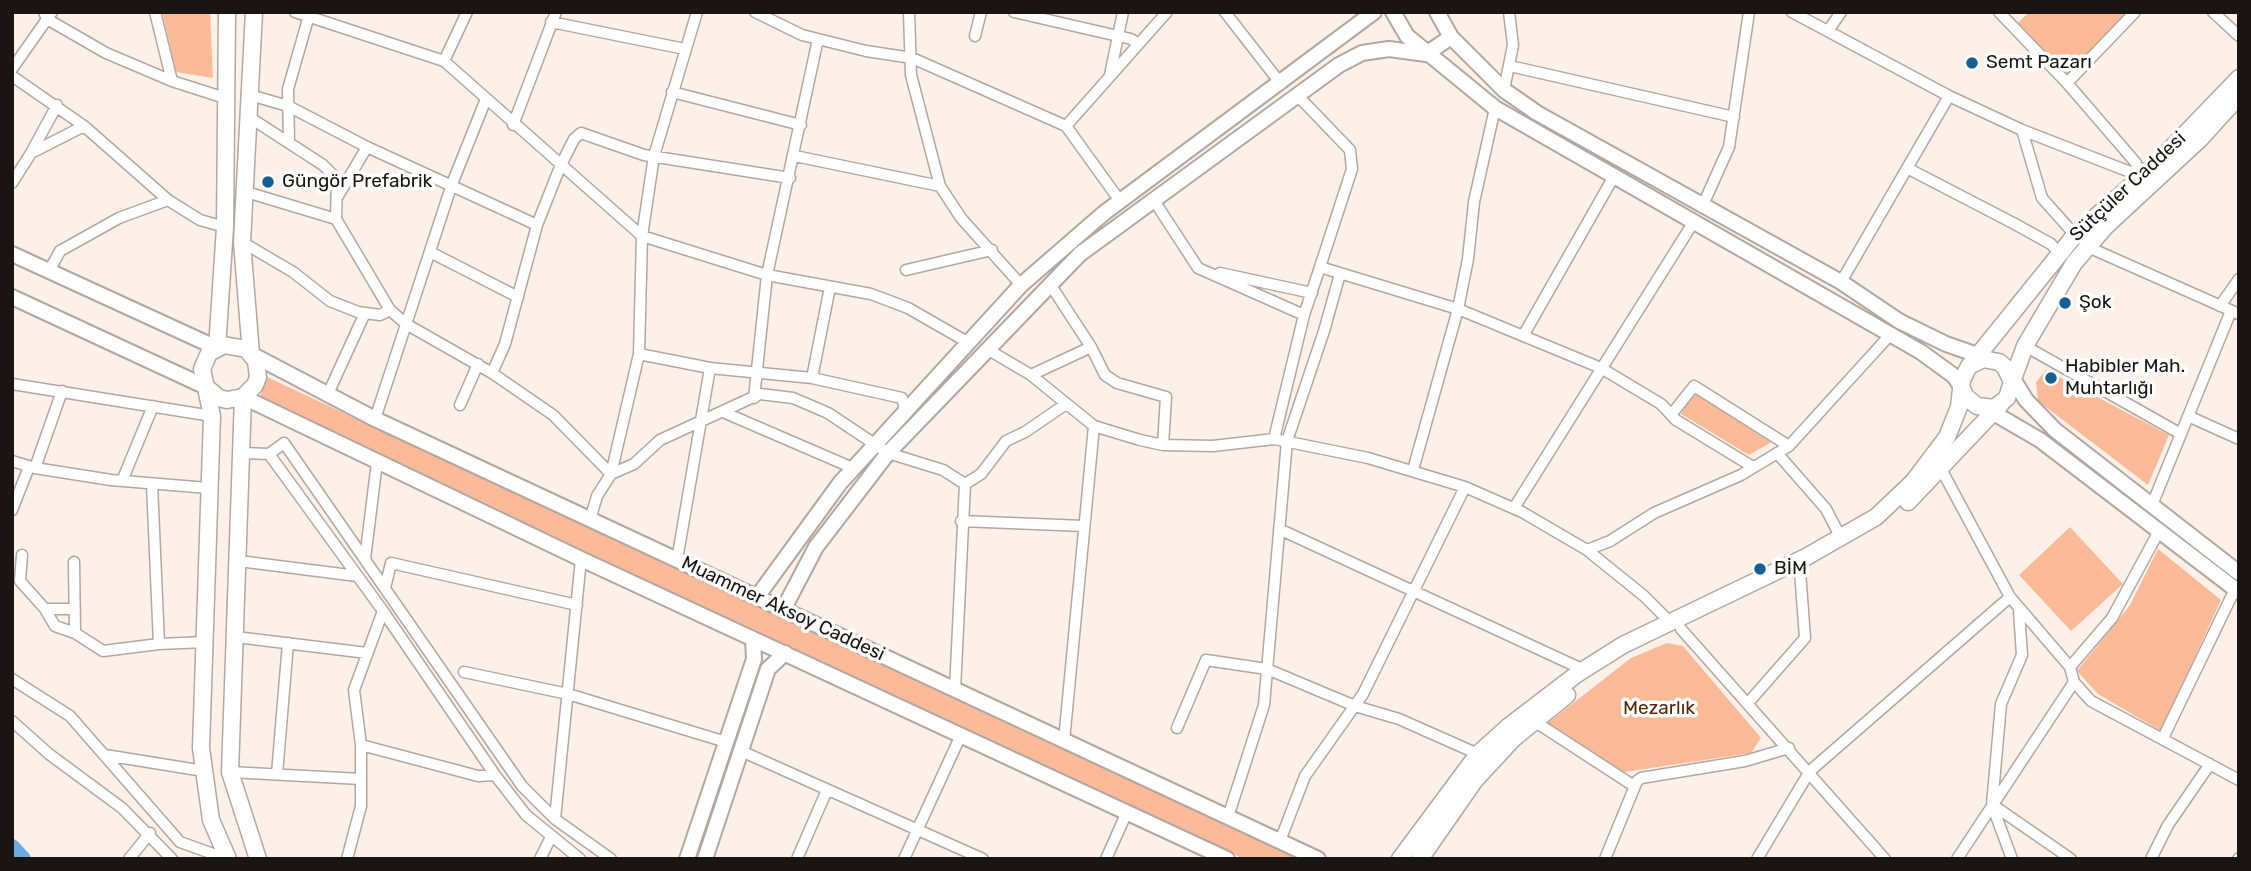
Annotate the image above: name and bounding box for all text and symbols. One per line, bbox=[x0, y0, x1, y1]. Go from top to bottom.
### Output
place label: Semt Pazarı bbox=[1986, 52, 2092, 74]
marker: Semt Pazarı bbox=[1964, 55, 1980, 71]
street label: Sütçüler Caddesi bbox=[2065, 127, 2191, 247]
place label: Güngör Prefabrik bbox=[282, 171, 432, 193]
marker: Güngör Prefabrik bbox=[260, 174, 276, 190]
place label: Şok bbox=[2079, 292, 2112, 314]
marker: Şok bbox=[2057, 295, 2073, 311]
place label: Habibler Mah. Muhtarlığı bbox=[2065, 356, 2185, 400]
marker: Habibler Mah. Muhtarlığı bbox=[2043, 370, 2059, 386]
street label: Muammer Aksoy Caddesi bbox=[678, 552, 888, 666]
place label: BİM bbox=[1774, 558, 1807, 580]
marker: BİM bbox=[1752, 561, 1768, 577]
park label: Mezarlık bbox=[1623, 698, 1695, 720]

